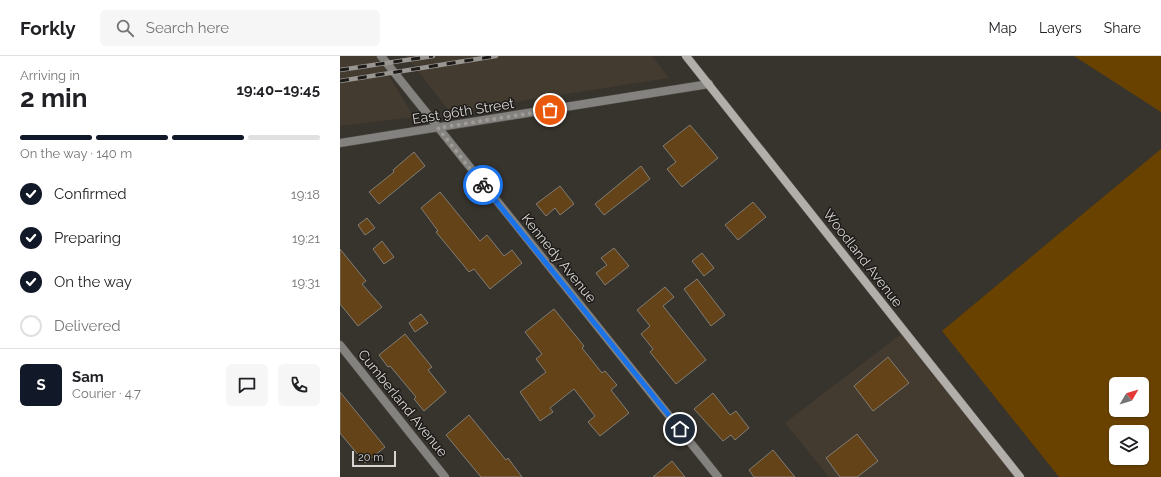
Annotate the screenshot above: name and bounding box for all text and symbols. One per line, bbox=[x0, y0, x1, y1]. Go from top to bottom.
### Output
search box bbox=[100, 10, 380, 46]
text: Forkly bbox=[20, 17, 76, 39]
icon: search bbox=[114, 17, 136, 39]
text: Search here bbox=[146, 19, 229, 37]
text: Map bbox=[989, 20, 1017, 36]
text: Layers bbox=[1039, 20, 1082, 36]
text: Share bbox=[1104, 20, 1141, 36]
text: Arriving in bbox=[20, 68, 80, 83]
text: 19:40–19:45 bbox=[236, 81, 320, 99]
text: 2 min bbox=[20, 83, 87, 113]
pin bbox=[533, 93, 567, 127]
street label: East 96th Street bbox=[411, 95, 515, 127]
icon: bag bbox=[539, 99, 561, 121]
text: On the way · 140 m bbox=[20, 146, 132, 161]
courier bbox=[463, 165, 503, 205]
icon: bike bbox=[472, 174, 494, 196]
icon: check bbox=[20, 183, 42, 205]
text: Confirmed bbox=[54, 185, 127, 203]
text: 19:18 bbox=[291, 187, 320, 202]
street label: Woodland Avenue bbox=[820, 206, 906, 310]
street label: Kennedy Avenue bbox=[518, 210, 600, 306]
icon: check bbox=[20, 227, 42, 249]
text: Preparing bbox=[54, 229, 121, 247]
text: 19:21 bbox=[292, 231, 320, 246]
icon: check bbox=[20, 271, 42, 293]
text: On the way bbox=[54, 273, 132, 291]
text: 19:31 bbox=[292, 275, 320, 290]
text: Delivered bbox=[54, 317, 121, 335]
street label: Cumberland Avenue bbox=[355, 346, 451, 460]
button: chat bbox=[226, 364, 268, 406]
button: phone bbox=[278, 364, 320, 406]
text: Sam bbox=[72, 368, 104, 386]
text: S bbox=[36, 376, 46, 394]
north arrow bbox=[1109, 377, 1149, 417]
map controls bbox=[1109, 377, 1149, 465]
text: Courier · 4.7 bbox=[72, 386, 141, 401]
pin bbox=[663, 412, 697, 446]
icon: home bbox=[669, 418, 691, 440]
button: layers bbox=[1109, 425, 1149, 465]
scale bar bbox=[352, 449, 396, 468]
text: 20 m bbox=[358, 451, 383, 464]

